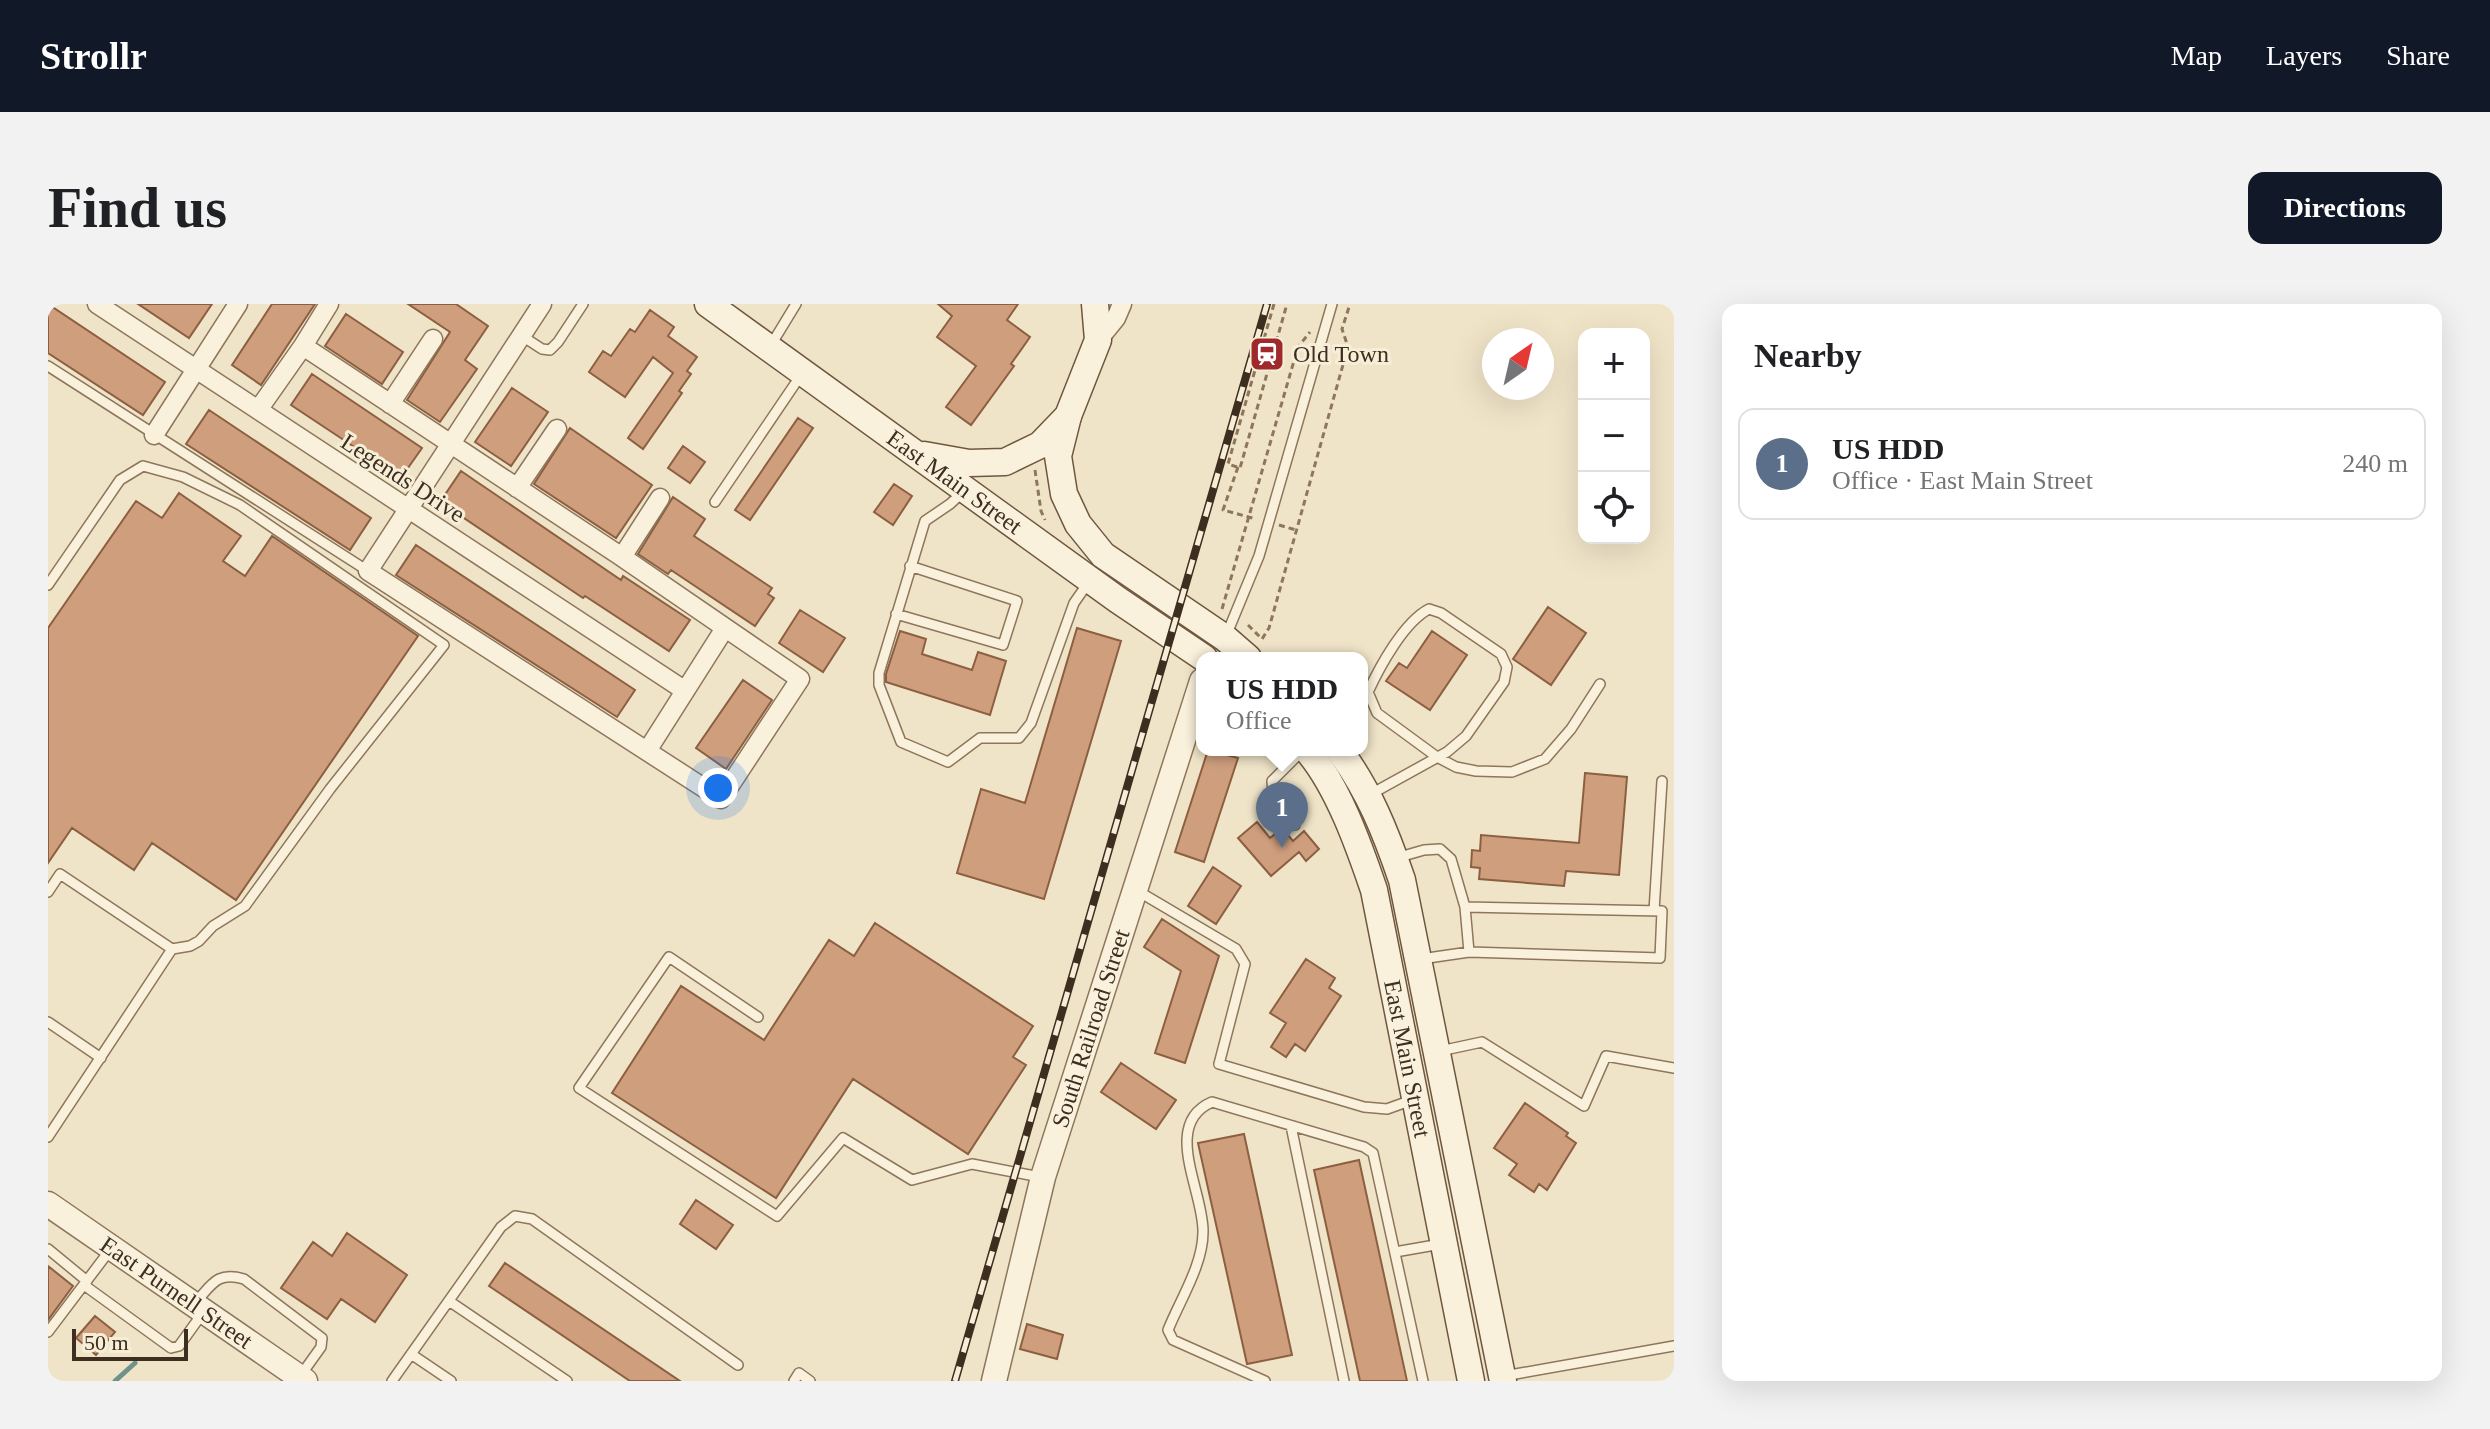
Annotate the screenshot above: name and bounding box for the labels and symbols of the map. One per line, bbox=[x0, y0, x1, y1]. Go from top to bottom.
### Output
north arrow bbox=[1482, 328, 1554, 400]
station icon: Old Town bbox=[1248, 335, 1286, 373]
place label: Old Town bbox=[1293, 341, 1389, 367]
street label: East Main Street bbox=[882, 425, 1027, 540]
street label: Legends Drive bbox=[336, 428, 470, 528]
your location bbox=[698, 768, 738, 808]
pin: 1 bbox=[1256, 782, 1308, 848]
street label: South Railroad Street bbox=[1047, 926, 1135, 1131]
street label: East Main Street bbox=[1379, 978, 1436, 1140]
street label: East Purnell Street bbox=[96, 1231, 258, 1354]
scale bar bbox=[72, 1325, 188, 1361]

